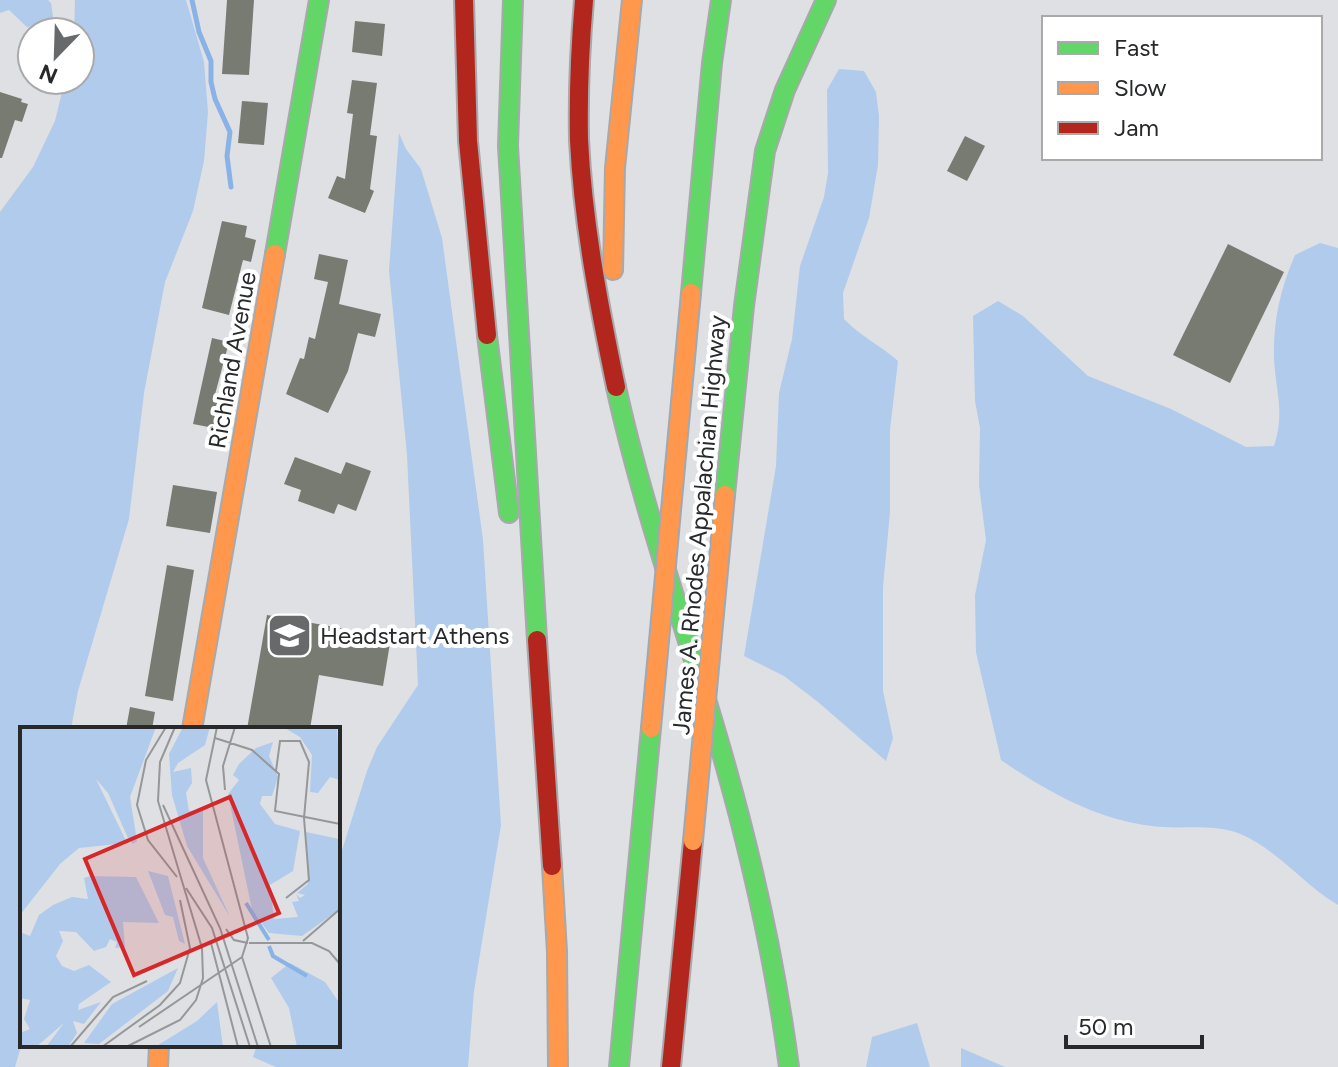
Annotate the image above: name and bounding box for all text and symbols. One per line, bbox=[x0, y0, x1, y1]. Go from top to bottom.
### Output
north arrow bbox=[16, 16, 96, 96]
legend bbox=[1042, 16, 1322, 160]
text: Fast bbox=[1114, 33, 1159, 62]
text: N bbox=[35, 58, 61, 90]
text: Slow bbox=[1114, 73, 1167, 102]
text: Jam bbox=[1114, 113, 1159, 142]
street label: Richland Avenue bbox=[202, 269, 262, 451]
street label: James A. Rhodes Appalachian Highway bbox=[666, 314, 732, 736]
school or university icon: Headstart Athens bbox=[265, 611, 313, 659]
place label: Headstart Athens bbox=[320, 621, 509, 650]
inset map bbox=[20, 727, 340, 1047]
scale bar bbox=[1066, 999, 1202, 1049]
text: 50 m bbox=[1078, 1012, 1134, 1041]

